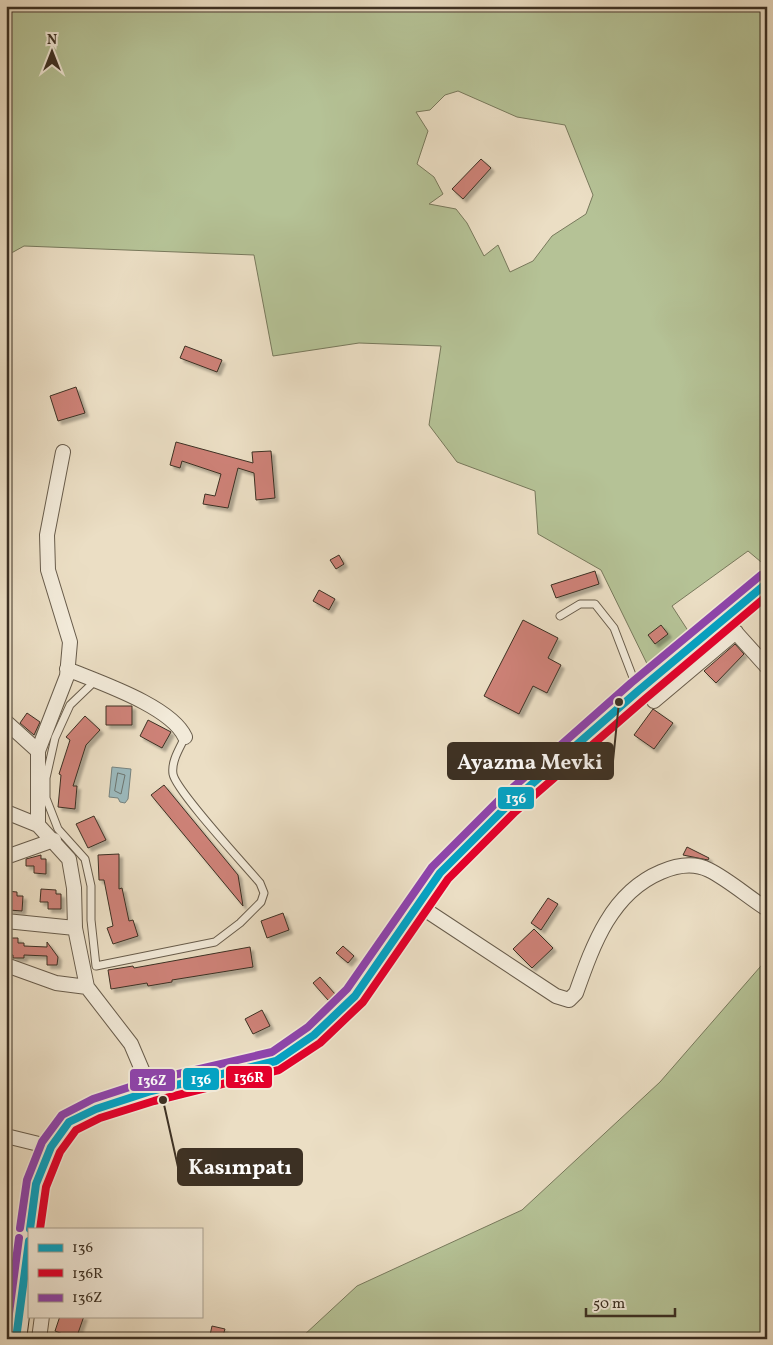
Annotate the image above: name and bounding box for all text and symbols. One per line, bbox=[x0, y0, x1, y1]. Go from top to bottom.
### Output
north arrow bbox=[28, 28, 78, 78]
text: N bbox=[47, 31, 57, 50]
callout: Ayazma Mevki bbox=[448, 743, 613, 779]
text: Ayazma Mevki bbox=[457, 749, 603, 778]
line badge: 136 bbox=[497, 786, 535, 810]
text: 136 bbox=[506, 790, 527, 809]
line badge: 136R bbox=[225, 1065, 273, 1089]
line badge: 136 bbox=[182, 1067, 220, 1091]
line badge: 136Z bbox=[129, 1068, 176, 1092]
text: 136R bbox=[234, 1069, 264, 1088]
text: 136 bbox=[191, 1071, 212, 1090]
text: 136Z bbox=[138, 1072, 166, 1091]
callout: Kasımpatı bbox=[178, 1149, 302, 1185]
text: Kasımpatı bbox=[188, 1154, 292, 1183]
legend bbox=[28, 1228, 202, 1318]
text: 136 bbox=[72, 1238, 93, 1259]
text: 136R bbox=[72, 1264, 103, 1285]
scale bar bbox=[586, 1285, 674, 1317]
text: 136Z bbox=[72, 1288, 103, 1309]
text: 50 m bbox=[593, 1294, 625, 1315]

